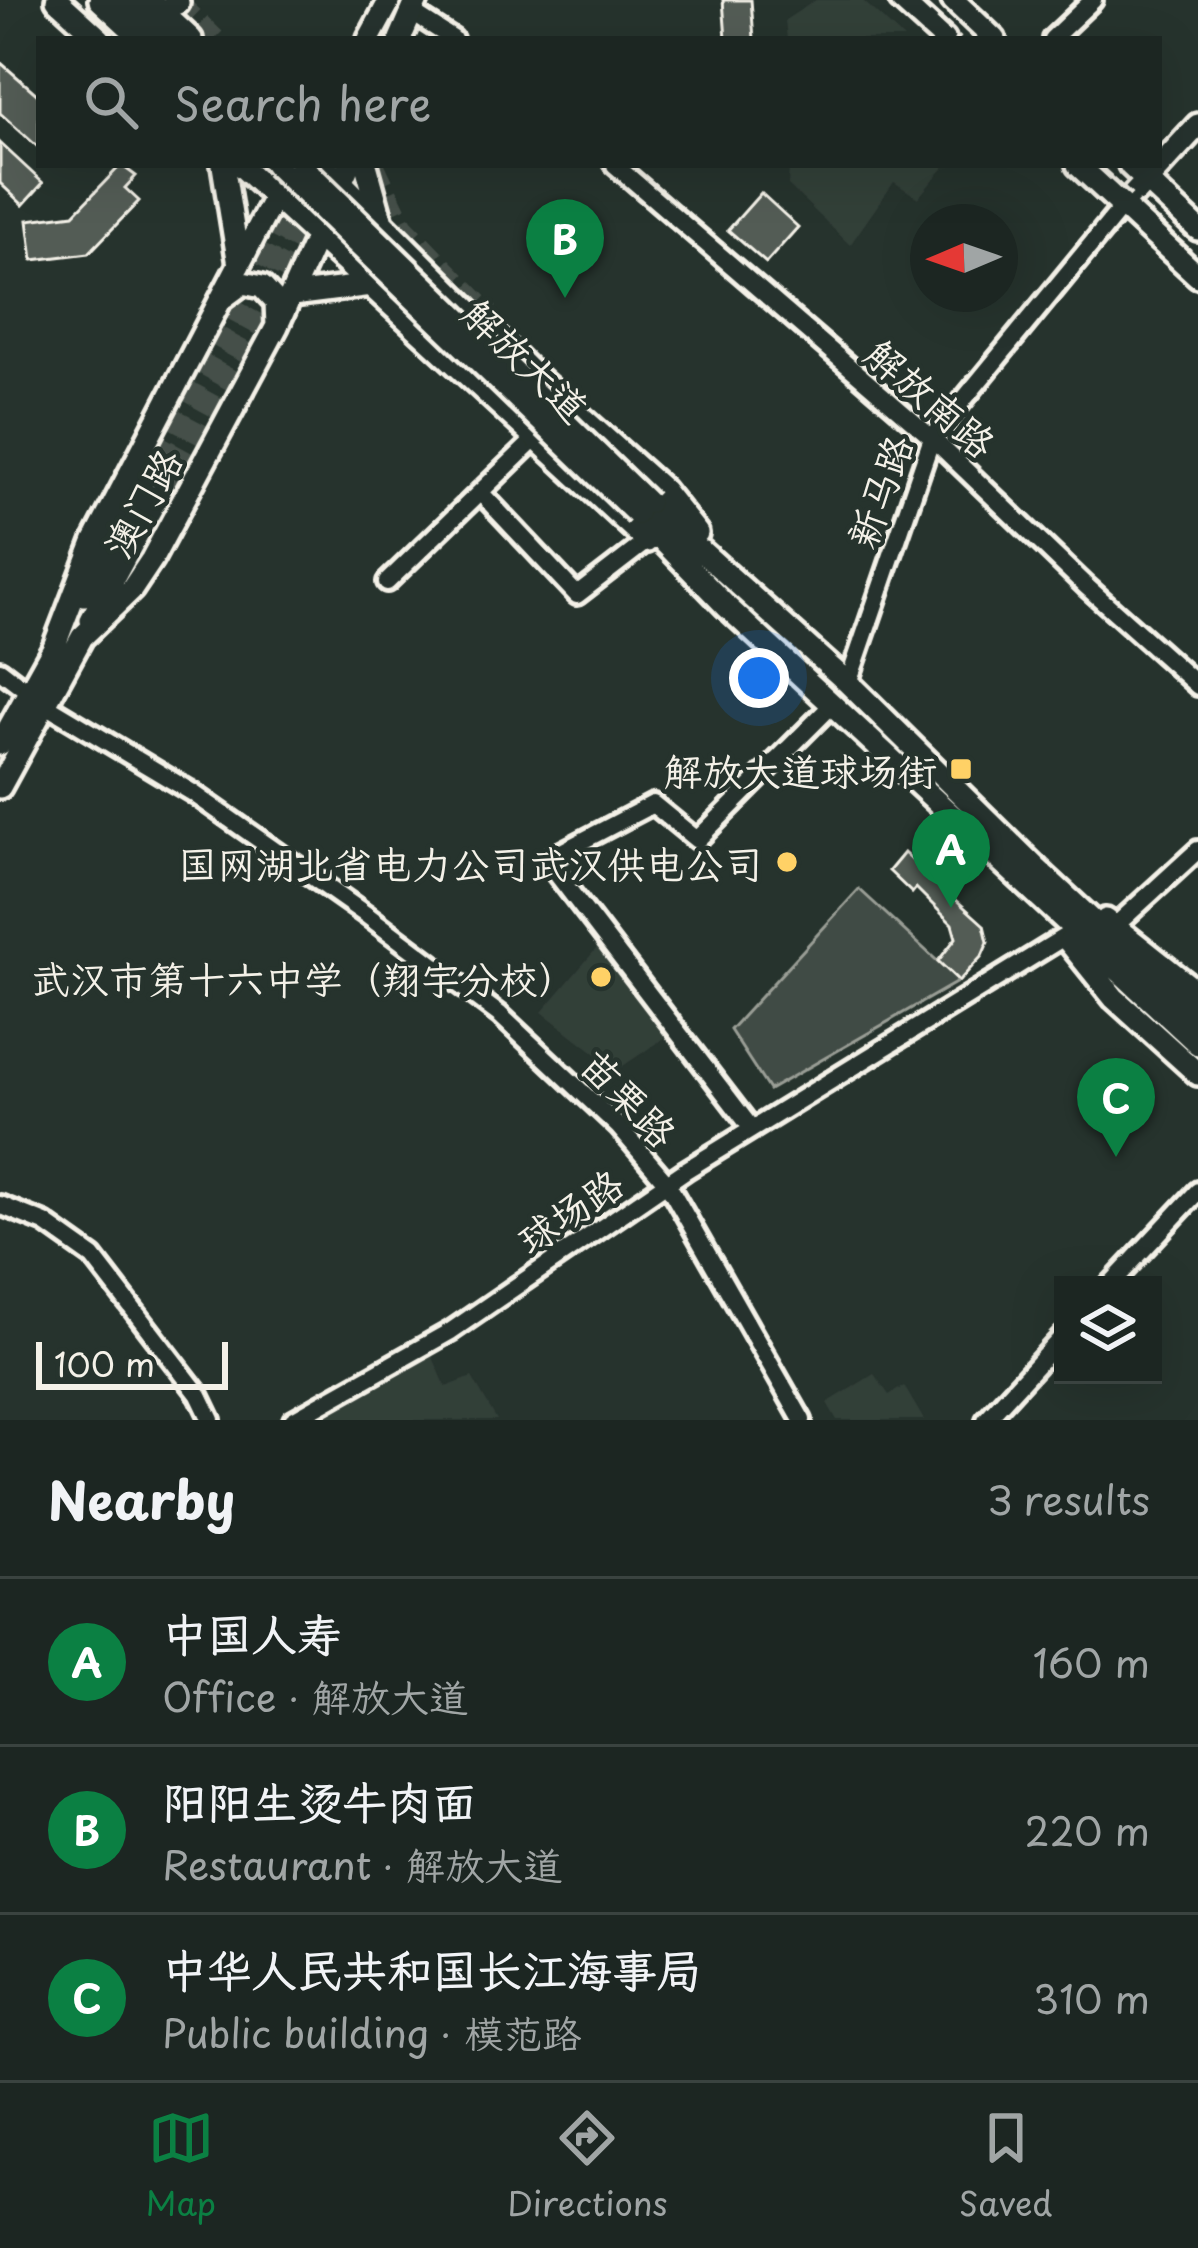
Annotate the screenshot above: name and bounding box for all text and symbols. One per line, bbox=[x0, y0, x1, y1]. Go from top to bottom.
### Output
search box bbox=[36, 36, 1162, 168]
text: Search here bbox=[174, 68, 431, 136]
icon: search bbox=[78, 69, 144, 135]
pin: B bbox=[526, 199, 604, 298]
north arrow bbox=[910, 204, 1018, 312]
street label: 解放大道 bbox=[450, 284, 604, 434]
street label: 解放南路 bbox=[854, 324, 1010, 470]
street label: 新马路 bbox=[830, 426, 926, 556]
street label: 澳门路 bbox=[87, 437, 195, 567]
your location bbox=[729, 648, 789, 708]
place label: 解放大道球场街 bbox=[664, 740, 937, 799]
marker: 解放大道球场街 bbox=[948, 756, 974, 782]
pin: A bbox=[912, 809, 990, 908]
place label: 国网湖北省电力公司武汉供电公司 bbox=[178, 833, 763, 892]
marker: 国网湖北省电力公司武汉供电公司 bbox=[774, 849, 800, 875]
place label: 武汉市第十六中学（翔宇分校） bbox=[31, 948, 577, 1007]
marker: 武汉市第十六中学（翔宇分校） bbox=[588, 964, 614, 990]
street label: 苗栗路 bbox=[568, 1034, 692, 1160]
pin: C bbox=[1077, 1058, 1155, 1157]
street label: 球场路 bbox=[504, 1153, 634, 1267]
map controls bbox=[1054, 1276, 1162, 1384]
button: layers bbox=[1054, 1276, 1162, 1384]
scale bar bbox=[36, 1336, 228, 1389]
text: 100 m bbox=[54, 1338, 155, 1388]
text: Nearby bbox=[48, 1460, 235, 1537]
text: 3 results bbox=[987, 1469, 1150, 1528]
text: 中国人寿 bbox=[162, 1598, 342, 1666]
text: A bbox=[72, 1632, 102, 1691]
text: 160 m bbox=[1033, 1632, 1150, 1691]
text: Office · 解放大道 bbox=[162, 1666, 468, 1725]
text: 阳阳生烫牛肉面 bbox=[162, 1766, 477, 1834]
text: B bbox=[74, 1800, 100, 1859]
text: 220 m bbox=[1025, 1800, 1150, 1859]
text: Restaurant · 解放大道 bbox=[162, 1834, 563, 1893]
text: 中华人民共和国长江海事局 bbox=[162, 1934, 702, 2002]
text: C bbox=[72, 1968, 102, 2027]
text: 310 m bbox=[1033, 1968, 1150, 2027]
text: Public building · 模范路 bbox=[162, 2002, 581, 2061]
tab: Map bbox=[146, 2105, 216, 2227]
tab: Directions bbox=[507, 2105, 668, 2227]
tab: Saved bbox=[959, 2105, 1052, 2227]

